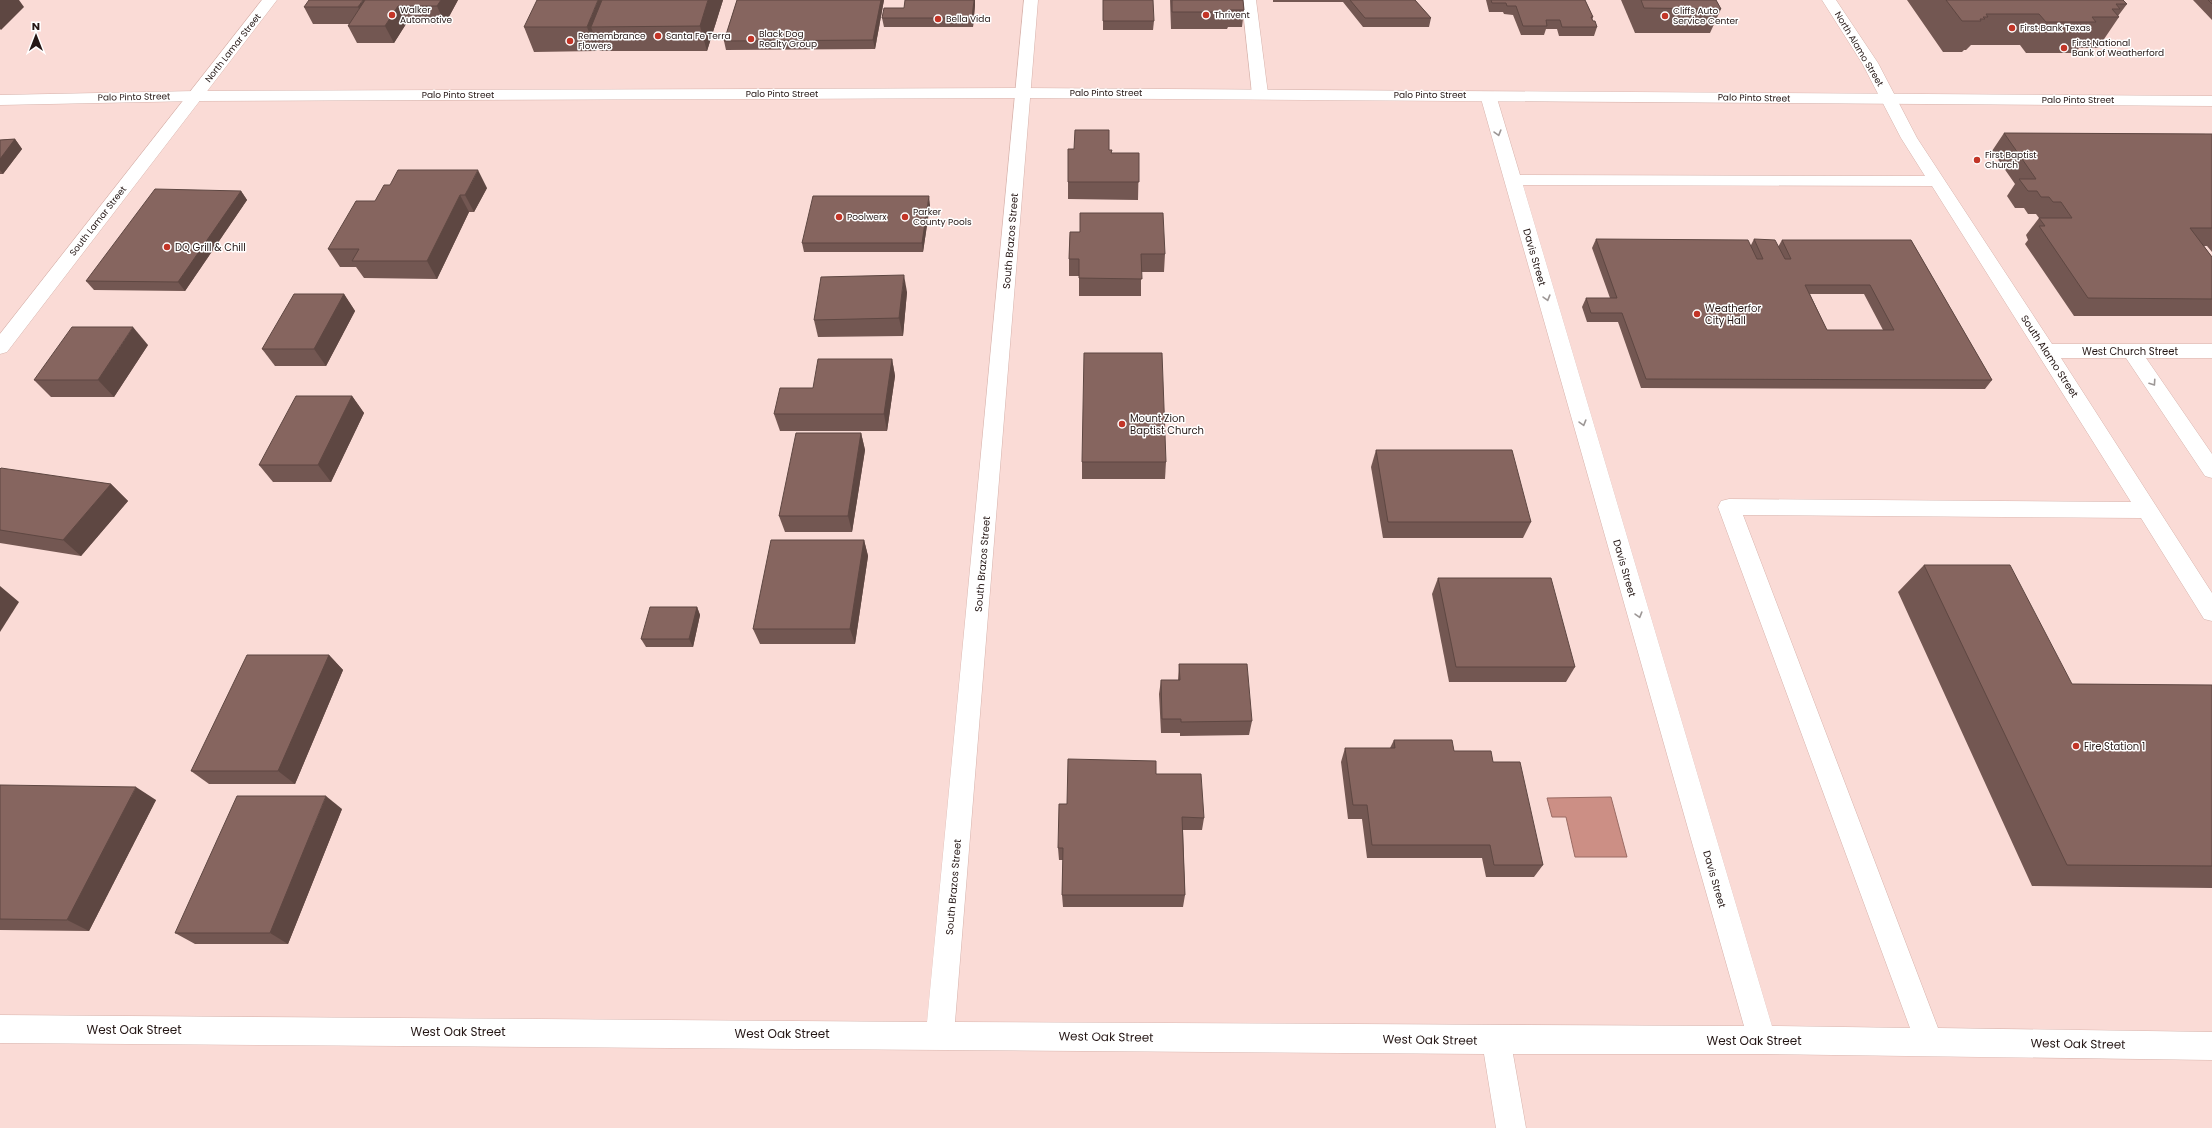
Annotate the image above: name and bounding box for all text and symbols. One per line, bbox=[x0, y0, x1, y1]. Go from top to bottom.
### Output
place label: Walker Automotive bbox=[400, 4, 452, 26]
place label: Cliffs Auto Service Center bbox=[1673, 5, 1739, 27]
place label: Thrivent bbox=[1214, 9, 1250, 21]
street label: North Alamo Street bbox=[1832, 9, 1886, 89]
marker: Walker Automotive bbox=[387, 10, 397, 20]
marker: Thrivent bbox=[1201, 10, 1211, 20]
street label: North Lamar Street bbox=[202, 11, 264, 85]
marker: Cliffs Auto Service Center bbox=[1660, 11, 1670, 21]
place label: Bella Vida bbox=[946, 13, 990, 25]
marker: Bella Vida bbox=[933, 14, 943, 24]
north arrow bbox=[16, 16, 56, 56]
text: N bbox=[32, 18, 40, 34]
place label: First Bank Texas bbox=[2020, 22, 2091, 34]
marker: First Bank Texas bbox=[2007, 23, 2017, 33]
place label: Black Dog Realty Group bbox=[759, 28, 817, 50]
place label: Remembrance Flowers bbox=[578, 30, 646, 52]
place label: Santa Fe Terra bbox=[666, 30, 731, 42]
marker: Santa Fe Terra bbox=[653, 31, 663, 41]
marker: Black Dog Realty Group bbox=[746, 34, 756, 44]
marker: Remembrance Flowers bbox=[565, 36, 575, 46]
place label: First National Bank of Weatherford bbox=[2072, 37, 2164, 59]
marker: First National Bank of Weatherford bbox=[2059, 43, 2069, 53]
street label: Palo Pinto Street bbox=[1070, 87, 1142, 99]
street label: Palo Pinto Street bbox=[746, 88, 818, 100]
street label: Palo Pinto Street bbox=[422, 89, 494, 101]
street label: Palo Pinto Street bbox=[1394, 89, 1466, 101]
street label: Palo Pinto Street bbox=[98, 90, 170, 104]
street label: Palo Pinto Street bbox=[1718, 91, 1790, 105]
street label: Palo Pinto Street bbox=[2042, 94, 2114, 106]
one-way arrow bbox=[1493, 129, 1502, 136]
place label: First Baptist Church bbox=[1985, 149, 2037, 171]
marker: First Baptist Church bbox=[1972, 155, 1982, 165]
street label: South Lamar Street bbox=[67, 184, 129, 258]
street label: South Brazos Street bbox=[999, 192, 1022, 290]
place label: Parker County Pools bbox=[913, 206, 972, 228]
place label: Poolwerx bbox=[847, 211, 887, 223]
marker: Poolwerx bbox=[834, 212, 844, 222]
marker: Parker County Pools bbox=[900, 212, 910, 222]
street label: Davis Street bbox=[1519, 227, 1550, 288]
place label: DQ Grill & Chill bbox=[175, 240, 246, 255]
marker: DQ Grill & Chill bbox=[162, 242, 172, 252]
one-way arrow bbox=[1542, 294, 1551, 301]
place label: Weatherfor City Hall bbox=[1705, 301, 1761, 328]
marker: Weatherfor City Hall bbox=[1692, 309, 1702, 319]
street label: South Alamo Street bbox=[2017, 312, 2082, 401]
street label: West Church Street bbox=[2082, 344, 2178, 359]
one-way arrow bbox=[2148, 379, 2156, 386]
place label: Mount Zion Baptist Church bbox=[1130, 411, 1204, 438]
marker: Mount Zion Baptist Church bbox=[1117, 419, 1127, 429]
one-way arrow bbox=[1578, 419, 1587, 426]
street label: South Brazos Street bbox=[971, 515, 994, 613]
street label: Davis Street bbox=[1609, 538, 1640, 599]
one-way arrow bbox=[1634, 611, 1643, 618]
place label: Fire Station 1 bbox=[2084, 739, 2145, 754]
marker: Fire Station 1 bbox=[2071, 741, 2081, 751]
street label: South Brazos Street bbox=[942, 838, 965, 936]
street label: Davis Street bbox=[1699, 849, 1730, 910]
street label: West Oak Street bbox=[86, 1021, 182, 1038]
street label: West Oak Street bbox=[410, 1023, 506, 1040]
street label: West Oak Street bbox=[734, 1025, 830, 1042]
street label: West Oak Street bbox=[1058, 1027, 1154, 1046]
street label: West Oak Street bbox=[1382, 1030, 1478, 1049]
street label: West Oak Street bbox=[1706, 1032, 1802, 1049]
street label: West Oak Street bbox=[2030, 1034, 2126, 1053]

